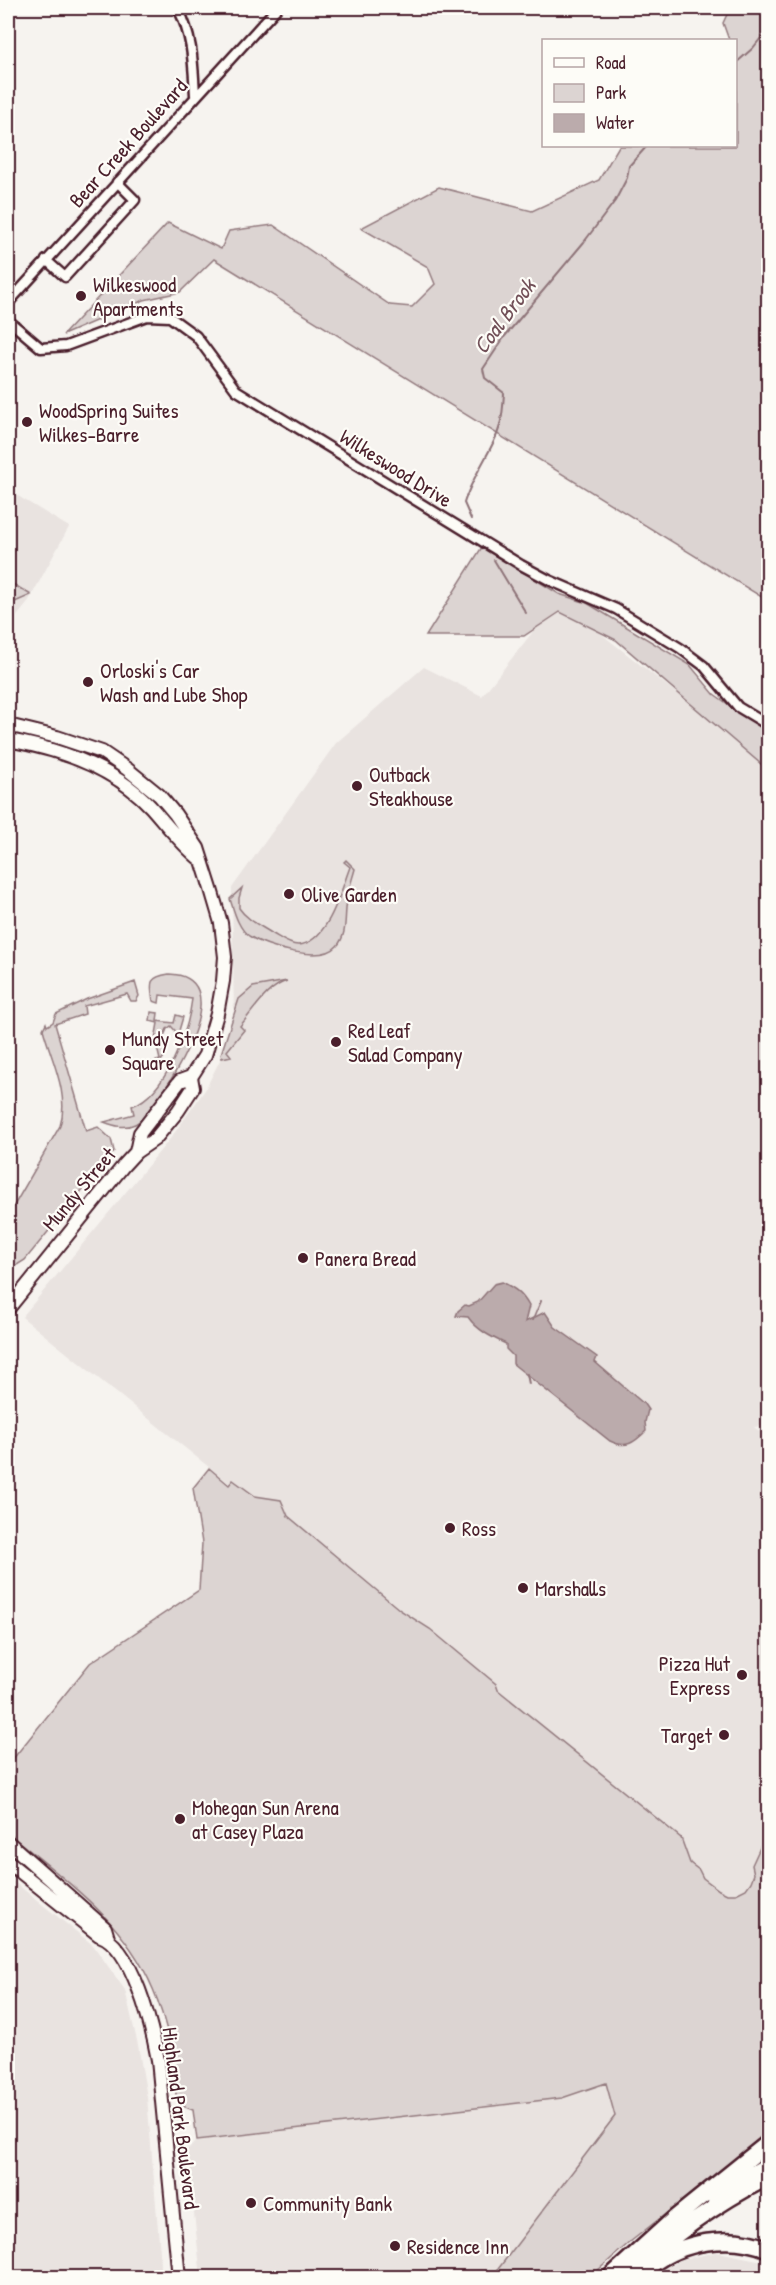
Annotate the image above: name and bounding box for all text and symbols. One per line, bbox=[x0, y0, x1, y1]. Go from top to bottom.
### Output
legend bbox=[542, 39, 737, 147]
text: Road bbox=[596, 50, 626, 75]
street label: Bear Creek Boulevard bbox=[62, 72, 194, 214]
text: Park bbox=[596, 80, 627, 105]
text: Water bbox=[596, 110, 634, 135]
place label: Wilkeswood Apartments bbox=[93, 270, 183, 323]
water label: Coal Brook bbox=[466, 271, 543, 360]
marker: Wilkeswood Apartments bbox=[74, 289, 88, 303]
place label: WoodSpring Suites Wilkes-Barre bbox=[39, 396, 179, 449]
marker: WoodSpring Suites Wilkes-Barre bbox=[20, 415, 34, 429]
street label: Wilkeswood Drive bbox=[334, 422, 458, 514]
place label: Orloski's Car Wash and Lube Shop bbox=[100, 656, 248, 709]
marker: Orloski's Car Wash and Lube Shop bbox=[81, 675, 95, 689]
place label: Outback Steakhouse bbox=[369, 760, 453, 813]
marker: Outback Steakhouse bbox=[350, 779, 364, 793]
place label: Olive Garden bbox=[301, 880, 397, 909]
marker: Olive Garden bbox=[282, 887, 296, 901]
place label: Red Leaf Salad Company bbox=[348, 1016, 463, 1069]
place label: Mundy Street Square bbox=[122, 1024, 224, 1077]
marker: Red Leaf Salad Company bbox=[329, 1035, 343, 1049]
marker: Mundy Street Square bbox=[103, 1043, 117, 1057]
street label: Mundy Street bbox=[35, 1140, 123, 1237]
place label: Panera Bread bbox=[315, 1244, 416, 1273]
marker: Panera Bread bbox=[296, 1251, 310, 1265]
place label: Ross bbox=[462, 1514, 496, 1543]
marker: Ross bbox=[443, 1521, 457, 1535]
place label: Marshalls bbox=[535, 1574, 606, 1603]
marker: Marshalls bbox=[516, 1581, 530, 1595]
place label: Pizza Hut Express bbox=[659, 1649, 731, 1702]
marker: Pizza Hut Express bbox=[735, 1668, 749, 1682]
place label: Target bbox=[661, 1721, 713, 1750]
marker: Target bbox=[717, 1728, 731, 1742]
place label: Mohegan Sun Arena at Casey Plaza bbox=[192, 1793, 339, 1846]
marker: Mohegan Sun Arena at Casey Plaza bbox=[173, 1812, 187, 1826]
street label: Highland Park Boulevard bbox=[155, 2025, 207, 2211]
place label: Community Bank bbox=[263, 2189, 392, 2218]
marker: Community Bank bbox=[244, 2196, 258, 2210]
place label: Residence Inn bbox=[407, 2232, 509, 2261]
marker: Residence Inn bbox=[388, 2239, 402, 2253]

